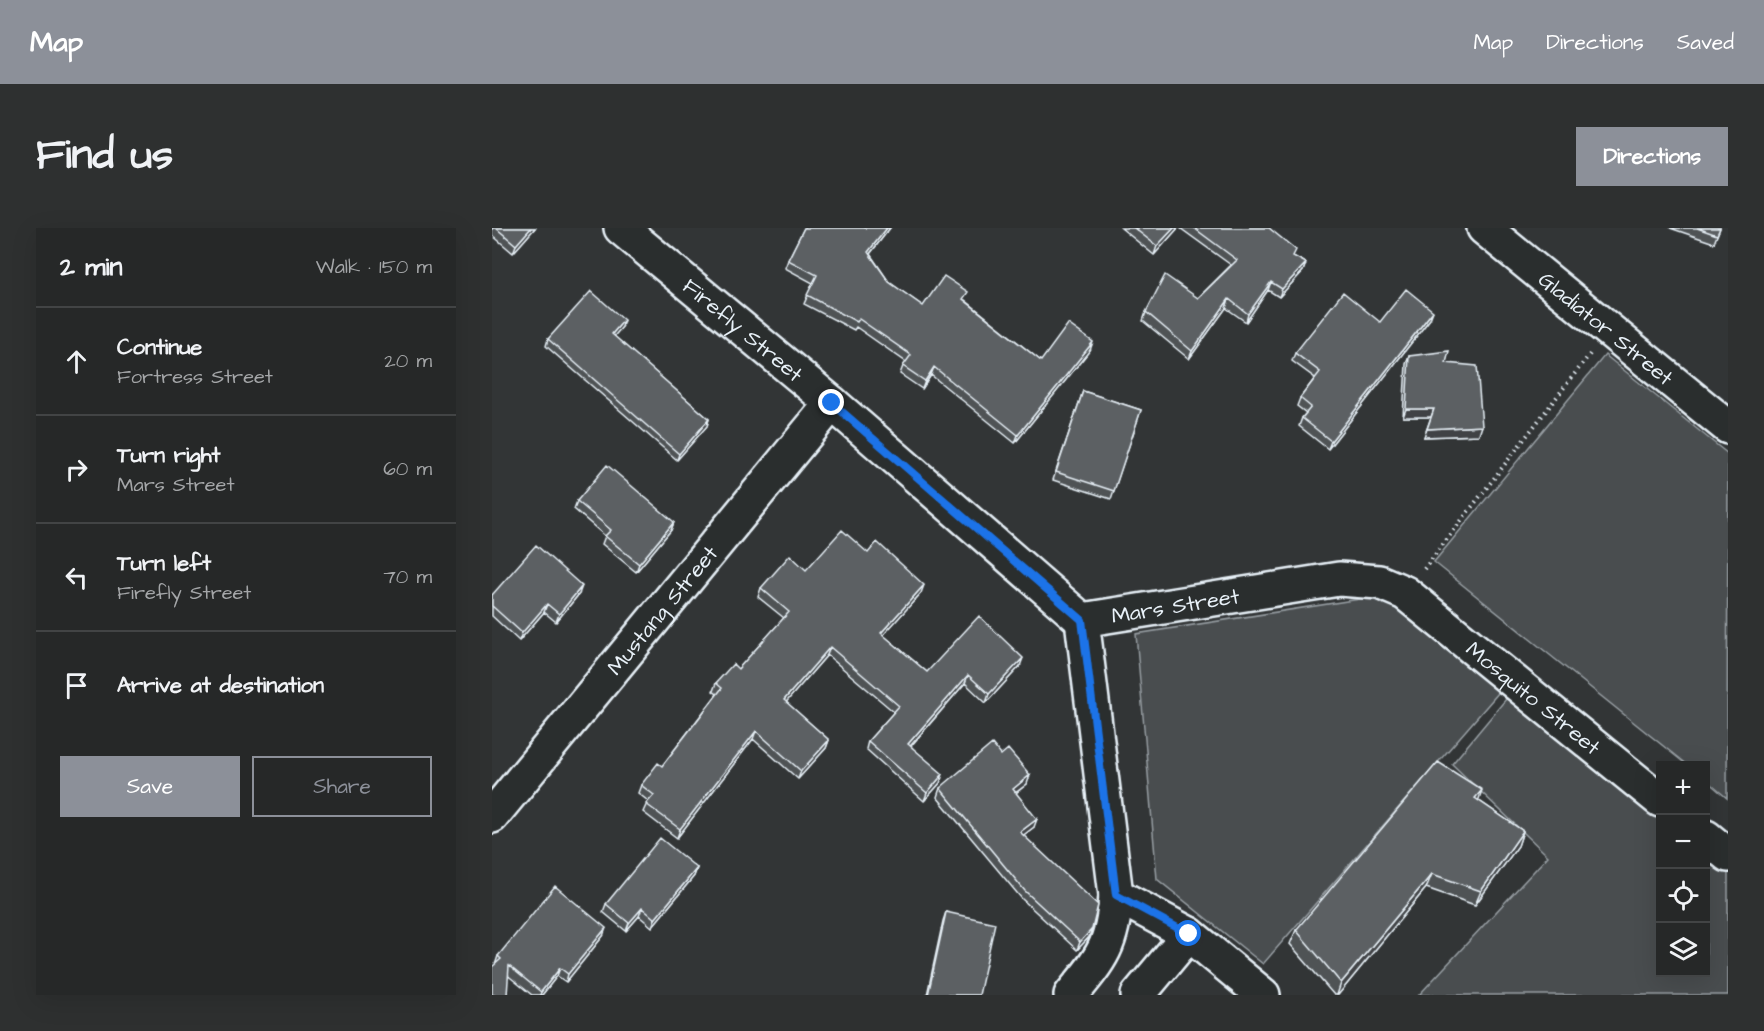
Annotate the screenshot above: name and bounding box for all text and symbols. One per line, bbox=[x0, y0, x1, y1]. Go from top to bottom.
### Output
text: Map bbox=[30, 23, 83, 62]
text: Map bbox=[1473, 28, 1513, 57]
text: Directions bbox=[1546, 28, 1644, 57]
text: Saved bbox=[1677, 28, 1734, 57]
text: Find us bbox=[36, 127, 173, 185]
button: Directions bbox=[1576, 127, 1728, 186]
text: 2 min bbox=[60, 249, 122, 285]
text: Walk · 150 m bbox=[316, 253, 432, 281]
street label: Gladiator Street bbox=[1531, 265, 1680, 394]
street label: Firefly Street bbox=[676, 272, 809, 390]
text: Continue bbox=[117, 332, 202, 363]
icon: ahead bbox=[60, 345, 93, 378]
text: 20 m bbox=[384, 347, 432, 375]
text: Fortress Street bbox=[117, 363, 273, 391]
route end bbox=[818, 389, 844, 415]
text: Turn right bbox=[117, 440, 220, 471]
icon: right bbox=[60, 453, 93, 486]
text: 60 m bbox=[383, 455, 432, 483]
text: Mars Street bbox=[117, 471, 235, 499]
street label: Mustang Street bbox=[600, 539, 726, 682]
text: Turn left bbox=[117, 548, 211, 579]
icon: left bbox=[60, 561, 93, 594]
text: 70 m bbox=[384, 563, 432, 591]
text: Firefly Street bbox=[117, 579, 251, 607]
street label: Mars Street bbox=[1109, 581, 1242, 632]
street label: Mosquito Street bbox=[1459, 634, 1607, 763]
icon: arrive bbox=[60, 669, 93, 702]
text: Arrive at destination bbox=[117, 670, 324, 701]
button: Save bbox=[60, 756, 240, 817]
button: Share bbox=[252, 756, 432, 817]
map controls bbox=[1656, 761, 1710, 977]
button: + bbox=[1656, 761, 1710, 815]
button: − bbox=[1656, 815, 1710, 869]
button: locate bbox=[1656, 869, 1710, 923]
route start bbox=[1175, 920, 1201, 946]
button: layers bbox=[1656, 923, 1710, 977]

